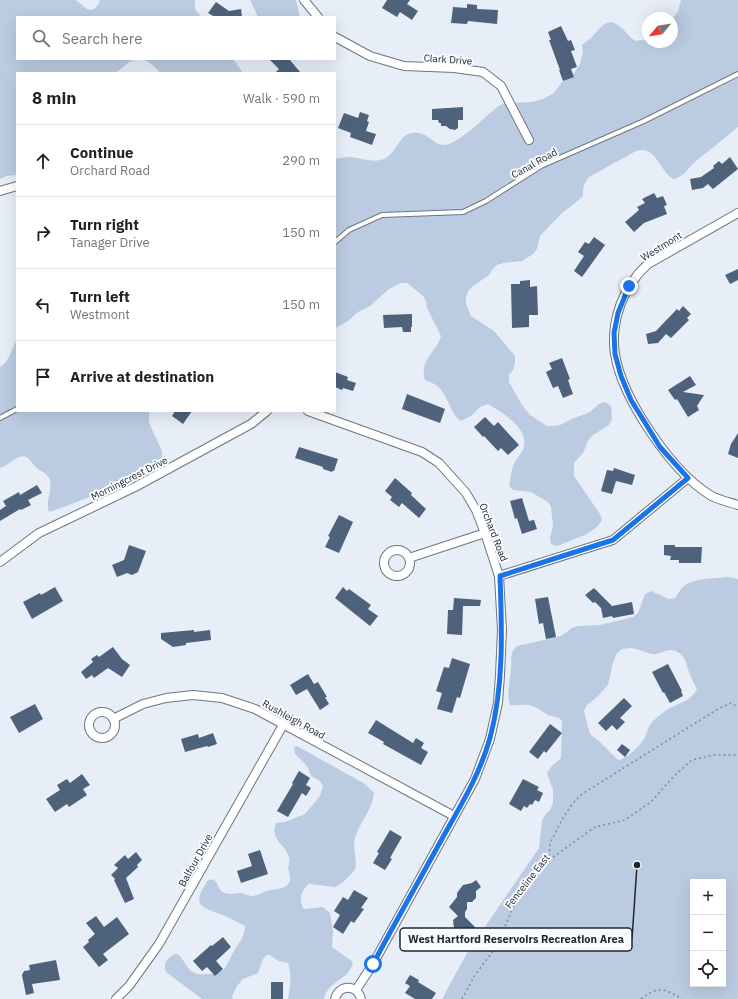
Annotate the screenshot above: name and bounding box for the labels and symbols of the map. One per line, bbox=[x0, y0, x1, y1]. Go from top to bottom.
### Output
north arrow bbox=[642, 12, 678, 48]
street label: Clark Drive bbox=[423, 51, 473, 68]
street label: Canal Road bbox=[509, 145, 560, 181]
street label: Westmont bbox=[638, 228, 685, 264]
route end bbox=[620, 277, 638, 295]
street label: Morningcrest Drive bbox=[89, 453, 170, 503]
street label: Orchard Road bbox=[476, 501, 511, 563]
street label: Rushleigh Road bbox=[260, 697, 327, 742]
street label: Balfour Drive bbox=[176, 831, 216, 889]
street label: Fenceline East bbox=[502, 851, 553, 911]
callout: West Hartford Reservoirs Recreation Area bbox=[400, 928, 632, 951]
text: West Hartford Reservoirs Recreation Area bbox=[408, 932, 624, 946]
route start bbox=[364, 955, 382, 973]

